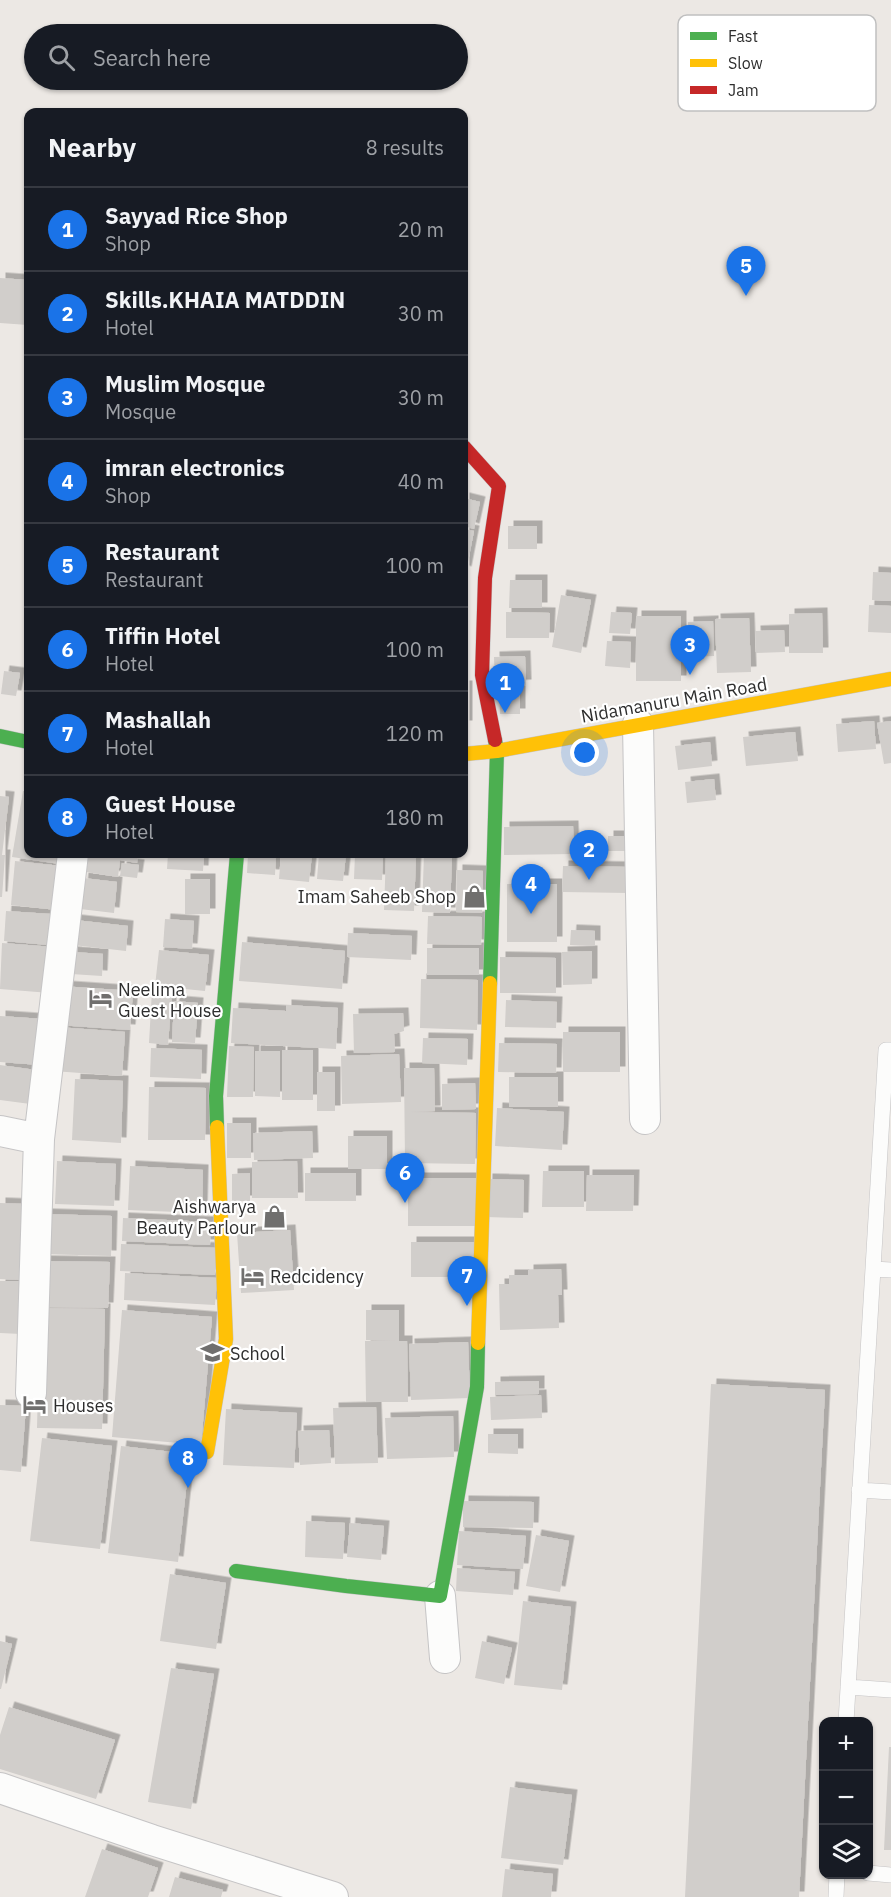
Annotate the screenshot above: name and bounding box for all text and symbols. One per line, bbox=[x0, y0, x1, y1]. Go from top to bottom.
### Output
legend bbox=[678, 15, 876, 111]
search box bbox=[24, 24, 468, 90]
text: Fast bbox=[728, 26, 758, 46]
icon: search bbox=[45, 41, 78, 74]
text: Search here bbox=[93, 43, 211, 72]
text: Slow bbox=[728, 53, 763, 73]
text: Jam bbox=[728, 80, 759, 100]
text: Nearby bbox=[48, 130, 136, 164]
text: 8 results bbox=[366, 134, 444, 161]
text: Sayyad Rice Shop bbox=[105, 201, 288, 230]
text: 1 bbox=[62, 216, 74, 243]
text: 20 m bbox=[398, 216, 444, 243]
text: Shop bbox=[105, 230, 151, 257]
pin: 5 bbox=[726, 246, 766, 296]
text: Skills.KHAIA MATDDIN bbox=[105, 285, 345, 314]
text: 2 bbox=[62, 300, 74, 327]
text: 30 m bbox=[398, 300, 444, 327]
text: Hotel bbox=[105, 314, 154, 341]
text: Muslim Mosque bbox=[105, 369, 265, 398]
text: 3 bbox=[62, 384, 74, 411]
text: 30 m bbox=[398, 384, 444, 411]
text: Mosque bbox=[105, 398, 176, 425]
text: imran electronics bbox=[105, 453, 285, 482]
text: 4 bbox=[62, 468, 74, 495]
text: 40 m bbox=[398, 468, 444, 495]
text: Shop bbox=[105, 482, 151, 509]
text: Restaurant bbox=[105, 537, 219, 566]
text: 5 bbox=[62, 552, 74, 579]
text: 100 m bbox=[386, 552, 444, 579]
text: Restaurant bbox=[105, 566, 203, 593]
text: Tiffin Hotel bbox=[105, 621, 220, 650]
pin: 3 bbox=[670, 626, 710, 675]
text: 6 bbox=[62, 636, 74, 663]
text: 100 m bbox=[386, 636, 444, 663]
text: Hotel bbox=[105, 650, 154, 677]
pin: 1 bbox=[486, 664, 524, 713]
street label: Nidamanuru Main Road bbox=[579, 672, 769, 728]
text: Mashallah bbox=[105, 705, 211, 734]
text: 7 bbox=[62, 720, 74, 747]
text: 120 m bbox=[386, 720, 444, 747]
text: Hotel bbox=[105, 734, 154, 761]
your location bbox=[570, 738, 599, 767]
text: Guest House bbox=[105, 789, 236, 818]
text: 8 bbox=[62, 804, 74, 831]
text: 180 m bbox=[386, 804, 444, 831]
text: Hotel bbox=[105, 818, 154, 845]
pin: 2 bbox=[570, 830, 608, 880]
pin: 4 bbox=[512, 864, 550, 914]
shop icon: Imam Saheeb Shop bbox=[461, 883, 487, 909]
place label: Imam Saheeb Shop bbox=[298, 885, 456, 908]
place label: Neelima Guest House bbox=[118, 978, 222, 1022]
hotel icon: Neelima Guest House bbox=[87, 986, 113, 1012]
pin: 6 bbox=[386, 1154, 424, 1203]
place label: Aishwarya Beauty Parlour bbox=[136, 1195, 256, 1239]
shop icon: Aishwarya Beauty Parlour bbox=[261, 1203, 287, 1229]
pin: 7 bbox=[448, 1256, 486, 1306]
hotel icon: Redcidency bbox=[239, 1263, 265, 1289]
place label: Redcidency bbox=[270, 1265, 364, 1288]
school or university icon: School bbox=[199, 1340, 225, 1366]
place label: School bbox=[230, 1342, 285, 1365]
hotel icon: Houses bbox=[22, 1392, 48, 1418]
place label: Houses bbox=[53, 1394, 113, 1417]
pin: 8 bbox=[168, 1438, 207, 1488]
map controls bbox=[819, 1717, 873, 1879]
button: + bbox=[819, 1717, 873, 1771]
button: − bbox=[819, 1771, 873, 1825]
button: layers bbox=[819, 1825, 873, 1879]

